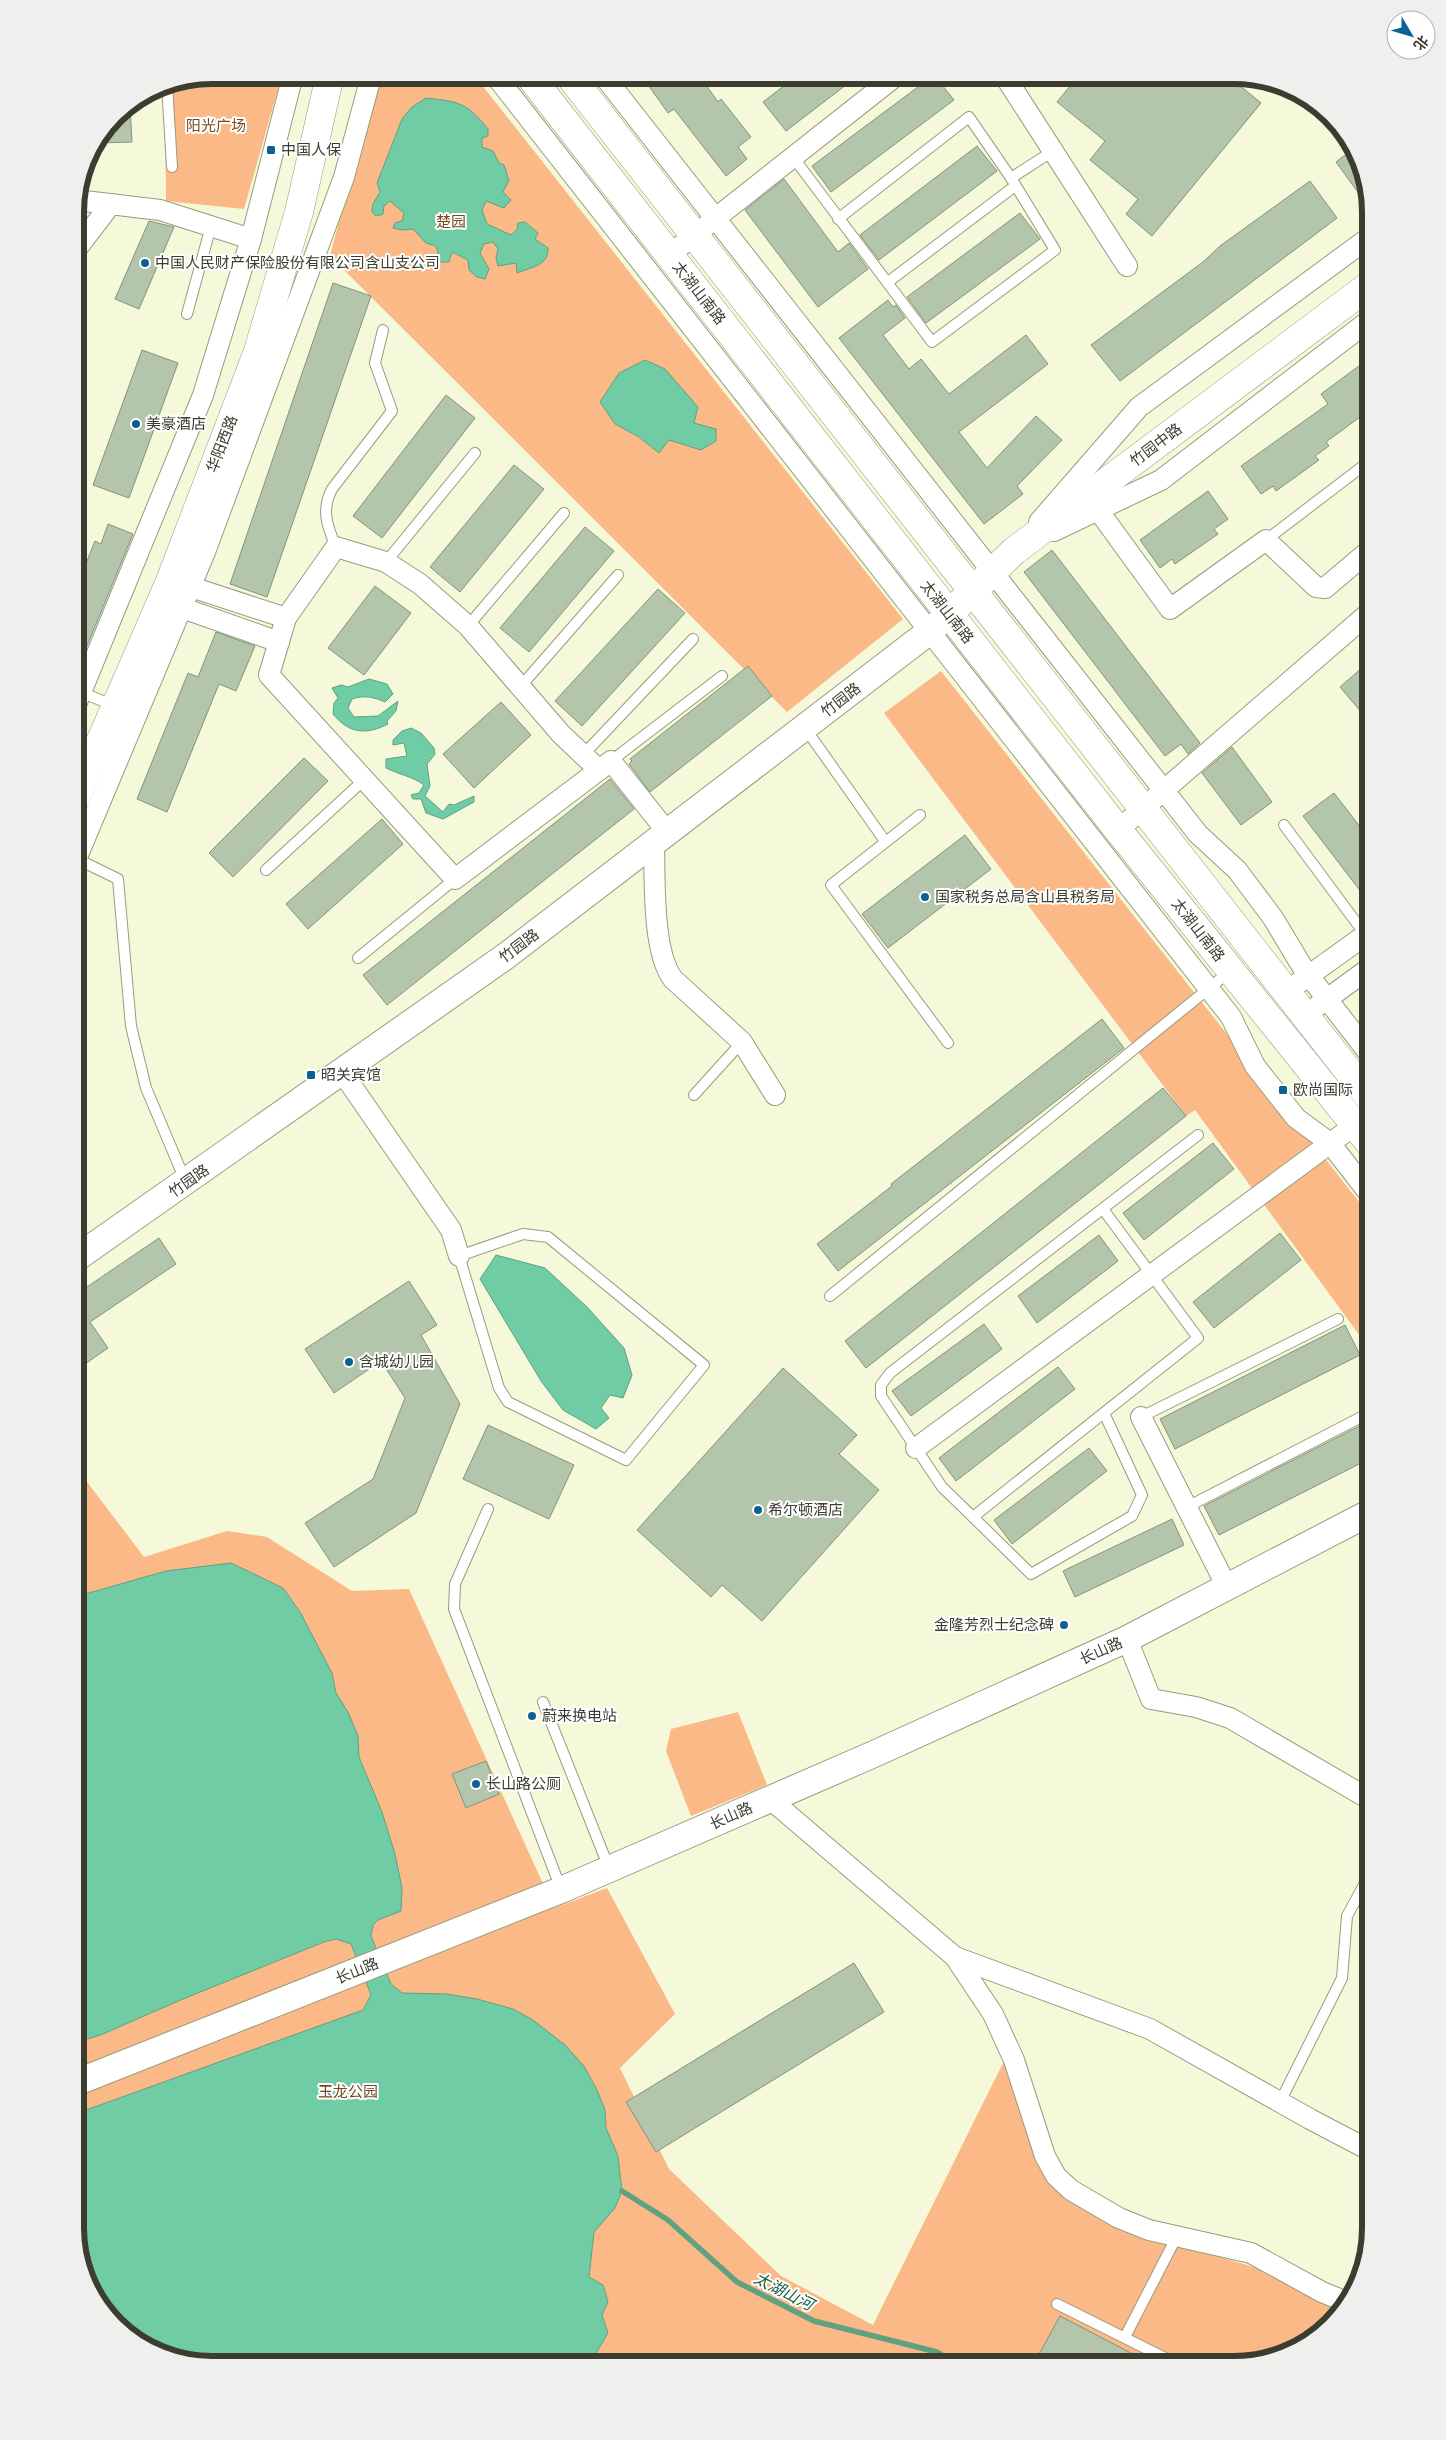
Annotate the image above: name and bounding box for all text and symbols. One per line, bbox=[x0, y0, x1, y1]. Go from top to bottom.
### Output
north arrow bbox=[1386, 10, 1436, 60]
text: 北 bbox=[1410, 32, 1433, 54]
park label: 阳光广场 bbox=[186, 116, 246, 135]
place label: 中国人保 bbox=[281, 140, 341, 159]
marker: 中国人保 bbox=[265, 144, 277, 156]
park label: 楚园 bbox=[436, 212, 466, 231]
place label: 中国人民财产保险股份有限公司含山支公司 bbox=[155, 253, 440, 272]
marker: 中国人民财产保险股份有限公司含山支公司 bbox=[139, 257, 151, 269]
street label: 太湖山南路 bbox=[669, 257, 730, 328]
street label: 华阳西路 bbox=[202, 412, 241, 475]
place label: 美豪酒店 bbox=[146, 414, 206, 433]
marker: 美豪酒店 bbox=[130, 418, 142, 430]
street label: 竹园中路 bbox=[1126, 419, 1185, 470]
street label: 太湖山南路 bbox=[917, 576, 978, 647]
street label: 竹园路 bbox=[817, 678, 864, 721]
place label: 国家税务总局含山县税务局 bbox=[935, 887, 1115, 906]
marker: 国家税务总局含山县税务局 bbox=[919, 891, 931, 903]
street label: 太湖山南路 bbox=[1168, 894, 1229, 965]
street label: 竹园路 bbox=[495, 924, 542, 967]
place label: 昭关宾馆 bbox=[321, 1065, 381, 1084]
marker: 昭关宾馆 bbox=[305, 1069, 317, 1081]
place label: 欧尚国际 bbox=[1293, 1080, 1353, 1099]
marker: 欧尚国际 bbox=[1277, 1084, 1289, 1096]
street label: 竹园路 bbox=[165, 1160, 213, 1201]
place label: 含城幼儿园 bbox=[359, 1352, 434, 1371]
marker: 含城幼儿园 bbox=[343, 1356, 355, 1368]
place label: 希尔顿酒店 bbox=[768, 1500, 843, 1519]
marker: 希尔顿酒店 bbox=[752, 1504, 764, 1516]
place label: 金隆芳烈士纪念碑 bbox=[934, 1615, 1054, 1634]
marker: 金隆芳烈士纪念碑 bbox=[1058, 1619, 1070, 1631]
street label: 长山路 bbox=[1076, 1633, 1125, 1668]
place label: 蔚来换电站 bbox=[542, 1706, 617, 1725]
marker: 蔚来换电站 bbox=[526, 1710, 538, 1722]
place label: 长山路公厕 bbox=[486, 1774, 561, 1793]
marker: 长山路公厕 bbox=[470, 1778, 482, 1790]
street label: 长山路 bbox=[706, 1798, 755, 1833]
street label: 长山路 bbox=[332, 1953, 381, 1988]
park label: 玉龙公园 bbox=[318, 2082, 378, 2101]
water label: 太湖山河 bbox=[751, 2268, 820, 2316]

